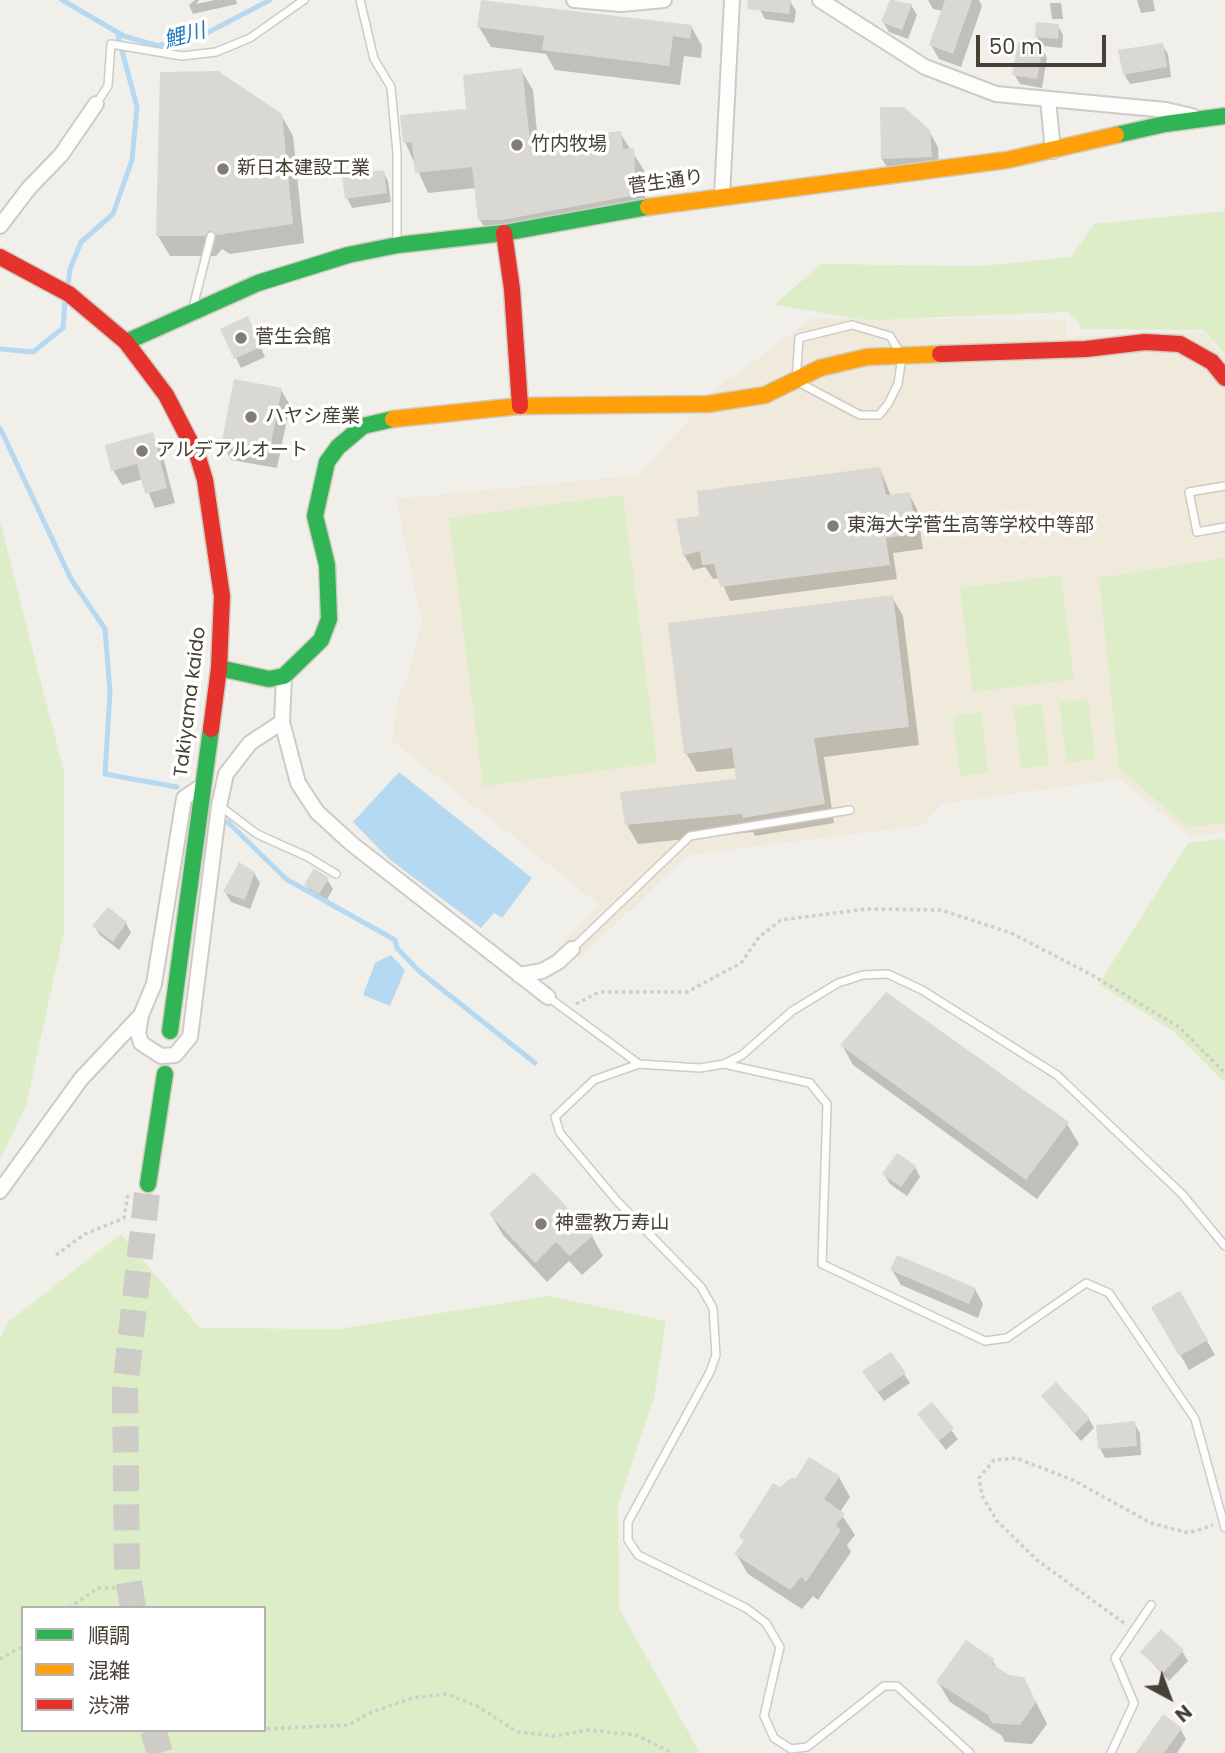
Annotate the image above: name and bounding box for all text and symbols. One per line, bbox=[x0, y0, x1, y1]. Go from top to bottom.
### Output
water label: 鯉川 bbox=[161, 19, 209, 55]
scale bar bbox=[980, 21, 1110, 65]
text: 50 m bbox=[989, 32, 1043, 61]
place label: 竹内牧場 bbox=[531, 134, 607, 156]
marker: 竹内牧場 bbox=[509, 137, 525, 153]
place label: 新日本建設工業 bbox=[237, 158, 370, 180]
marker: 新日本建設工業 bbox=[215, 161, 231, 177]
street label: 菅生通り bbox=[627, 166, 705, 200]
place label: 菅生会館 bbox=[255, 327, 331, 349]
marker: 菅生会館 bbox=[233, 330, 249, 346]
place label: ハヤシ産業 bbox=[265, 406, 360, 428]
marker: ハヤシ産業 bbox=[243, 409, 259, 425]
place label: アルデアルオート bbox=[156, 440, 308, 462]
marker: アルデアルオート bbox=[134, 443, 150, 459]
place label: 東海大学菅生高等学校中等部 bbox=[847, 515, 1094, 537]
marker: 東海大学菅生高等学校中等部 bbox=[825, 518, 841, 534]
street label: Takiyama kaido bbox=[170, 626, 212, 778]
place label: 神霊教万寿山 bbox=[555, 1213, 669, 1235]
marker: 神霊教万寿山 bbox=[533, 1216, 549, 1232]
legend bbox=[21, 1606, 266, 1732]
text: 順調 bbox=[88, 1621, 130, 1650]
text: 混雑 bbox=[88, 1656, 130, 1685]
north arrow bbox=[1134, 1662, 1204, 1732]
text: 渋滞 bbox=[88, 1691, 130, 1720]
text: N bbox=[1169, 1698, 1197, 1728]

